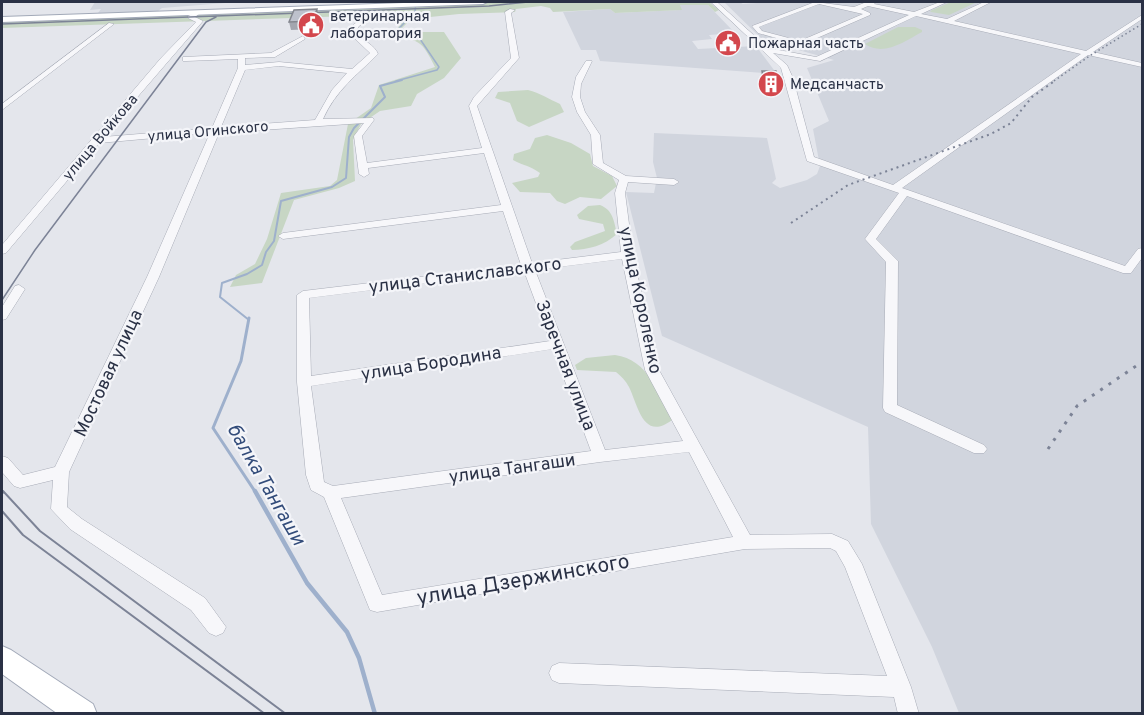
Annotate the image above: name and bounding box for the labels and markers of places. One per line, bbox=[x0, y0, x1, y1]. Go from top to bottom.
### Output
place label: ветеринарная лаборатория bbox=[330, 8, 430, 44]
public building icon: ветеринарная лаборатория bbox=[296, 10, 326, 40]
public building icon: Пожарная часть bbox=[713, 28, 743, 58]
place label: Пожарная часть bbox=[748, 35, 864, 54]
building icon: Медсанчасть bbox=[756, 69, 786, 99]
place label: Медсанчасть bbox=[790, 76, 884, 95]

